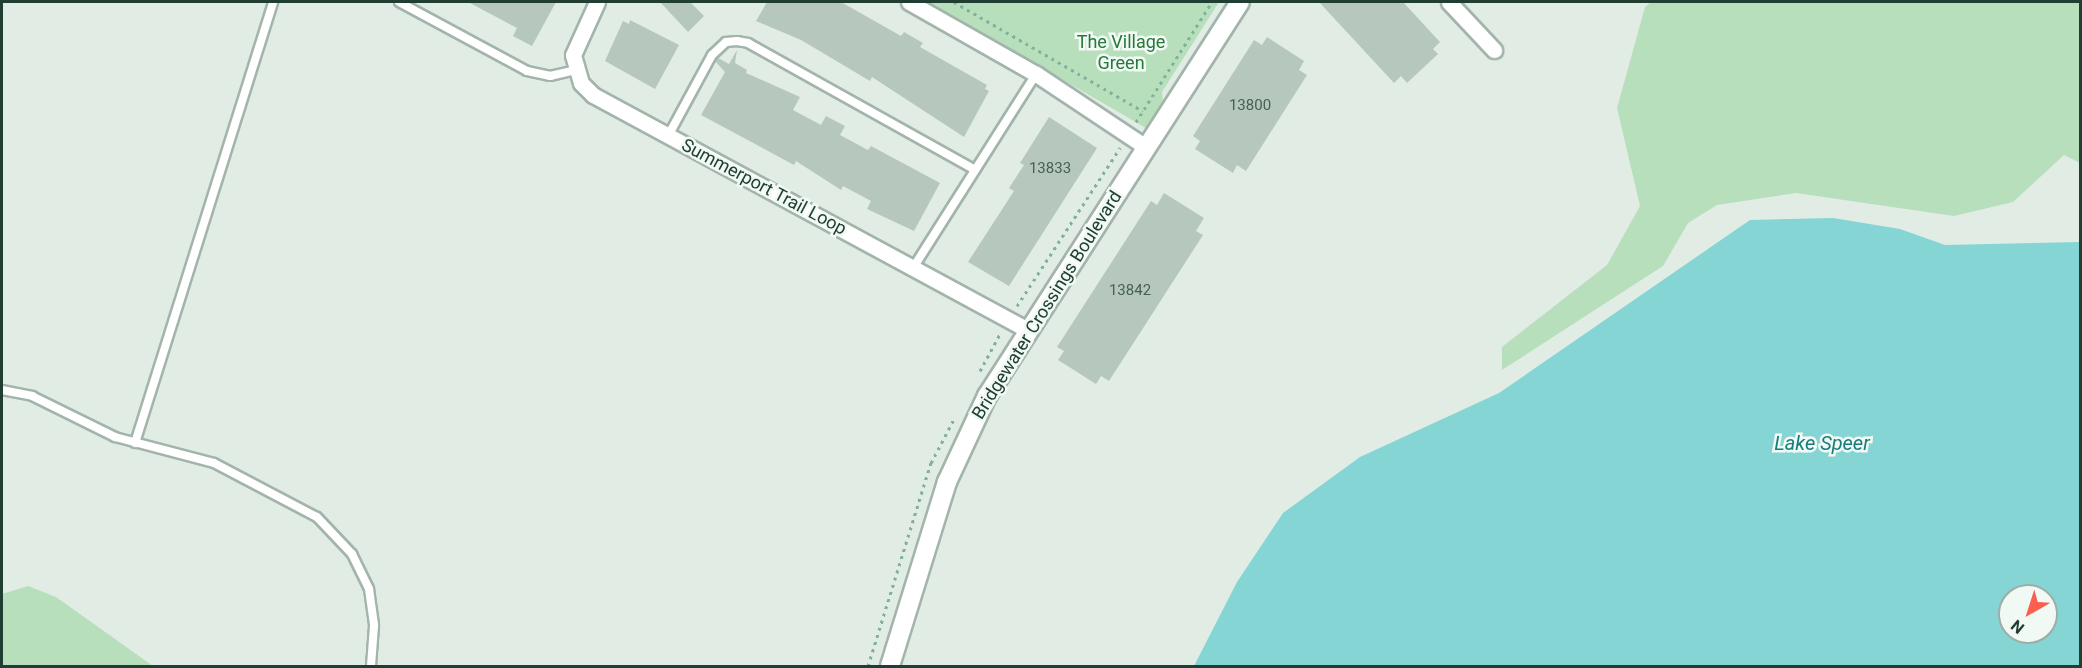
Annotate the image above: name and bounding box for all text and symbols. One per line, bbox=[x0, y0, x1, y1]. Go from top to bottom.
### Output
park label: The Village Green bbox=[1077, 32, 1165, 74]
house number: 13800 bbox=[1229, 97, 1271, 115]
street label: Summerport Trail Loop bbox=[678, 134, 850, 240]
house number: 13833 bbox=[1029, 160, 1071, 178]
street label: Bridgewater Crossings Boulevard bbox=[968, 187, 1126, 423]
house number: 13842 bbox=[1109, 282, 1151, 300]
water label: Lake Speer bbox=[1774, 431, 1870, 455]
north arrow bbox=[1998, 584, 2058, 644]
text: N bbox=[2007, 616, 2028, 638]

